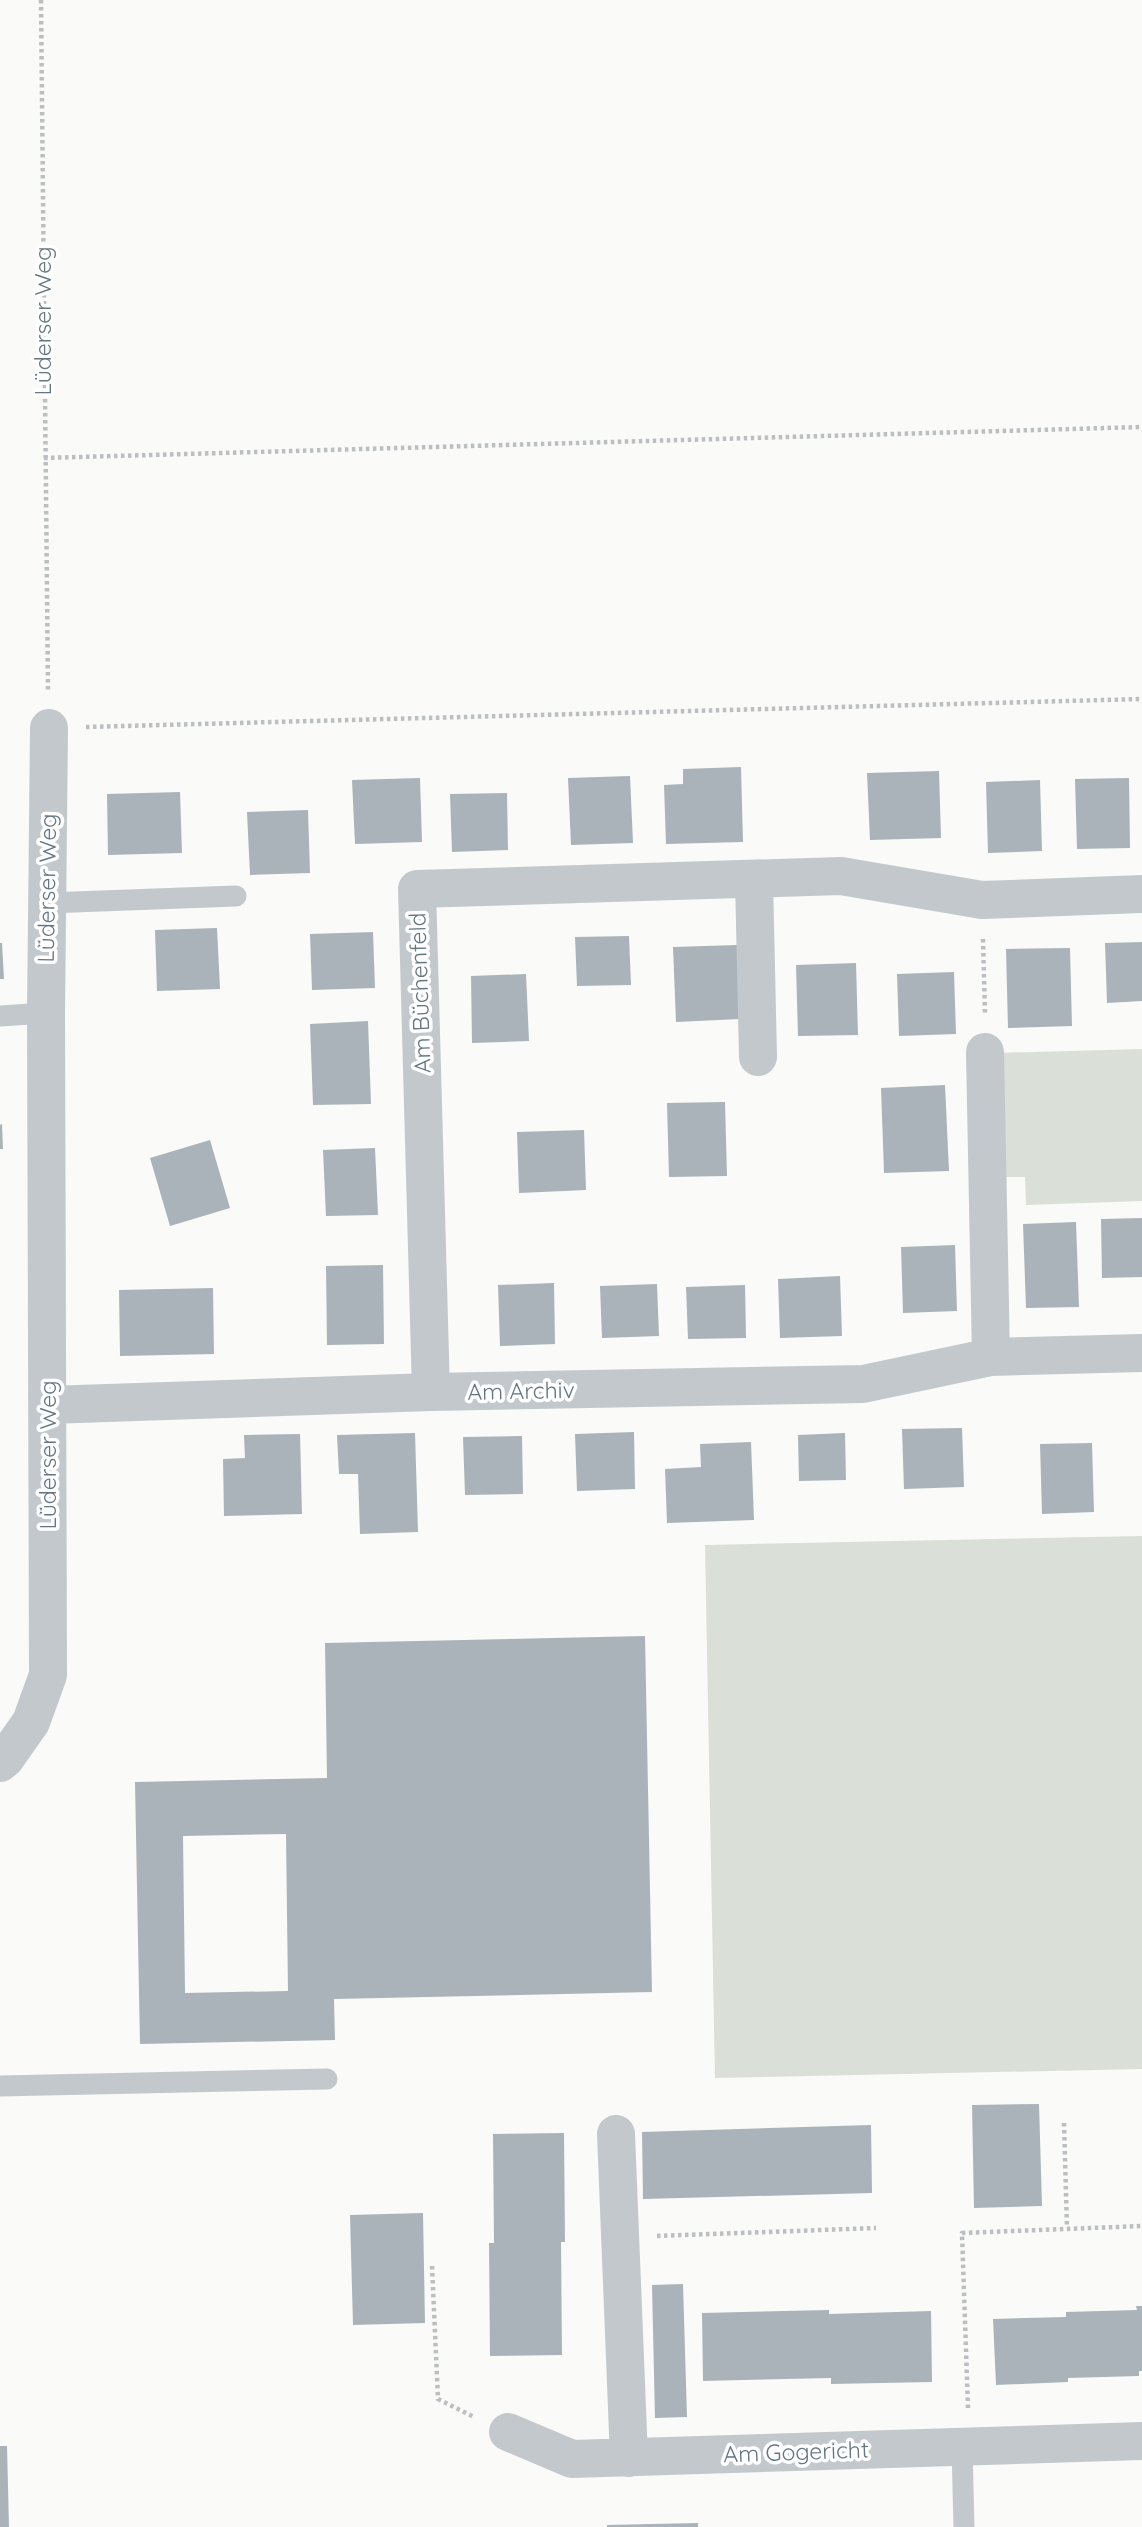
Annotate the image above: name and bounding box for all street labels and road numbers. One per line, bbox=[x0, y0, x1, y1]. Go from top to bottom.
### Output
street label: Lüderser Weg bbox=[28, 246, 57, 396]
street label: Lüderser Weg bbox=[31, 813, 62, 963]
street label: Am Büchenfeld bbox=[402, 912, 437, 1074]
street label: Am Archiv bbox=[467, 1375, 575, 1406]
street label: Lüderser Weg bbox=[33, 1380, 62, 1530]
street label: Am Gogericht bbox=[723, 2434, 869, 2469]

